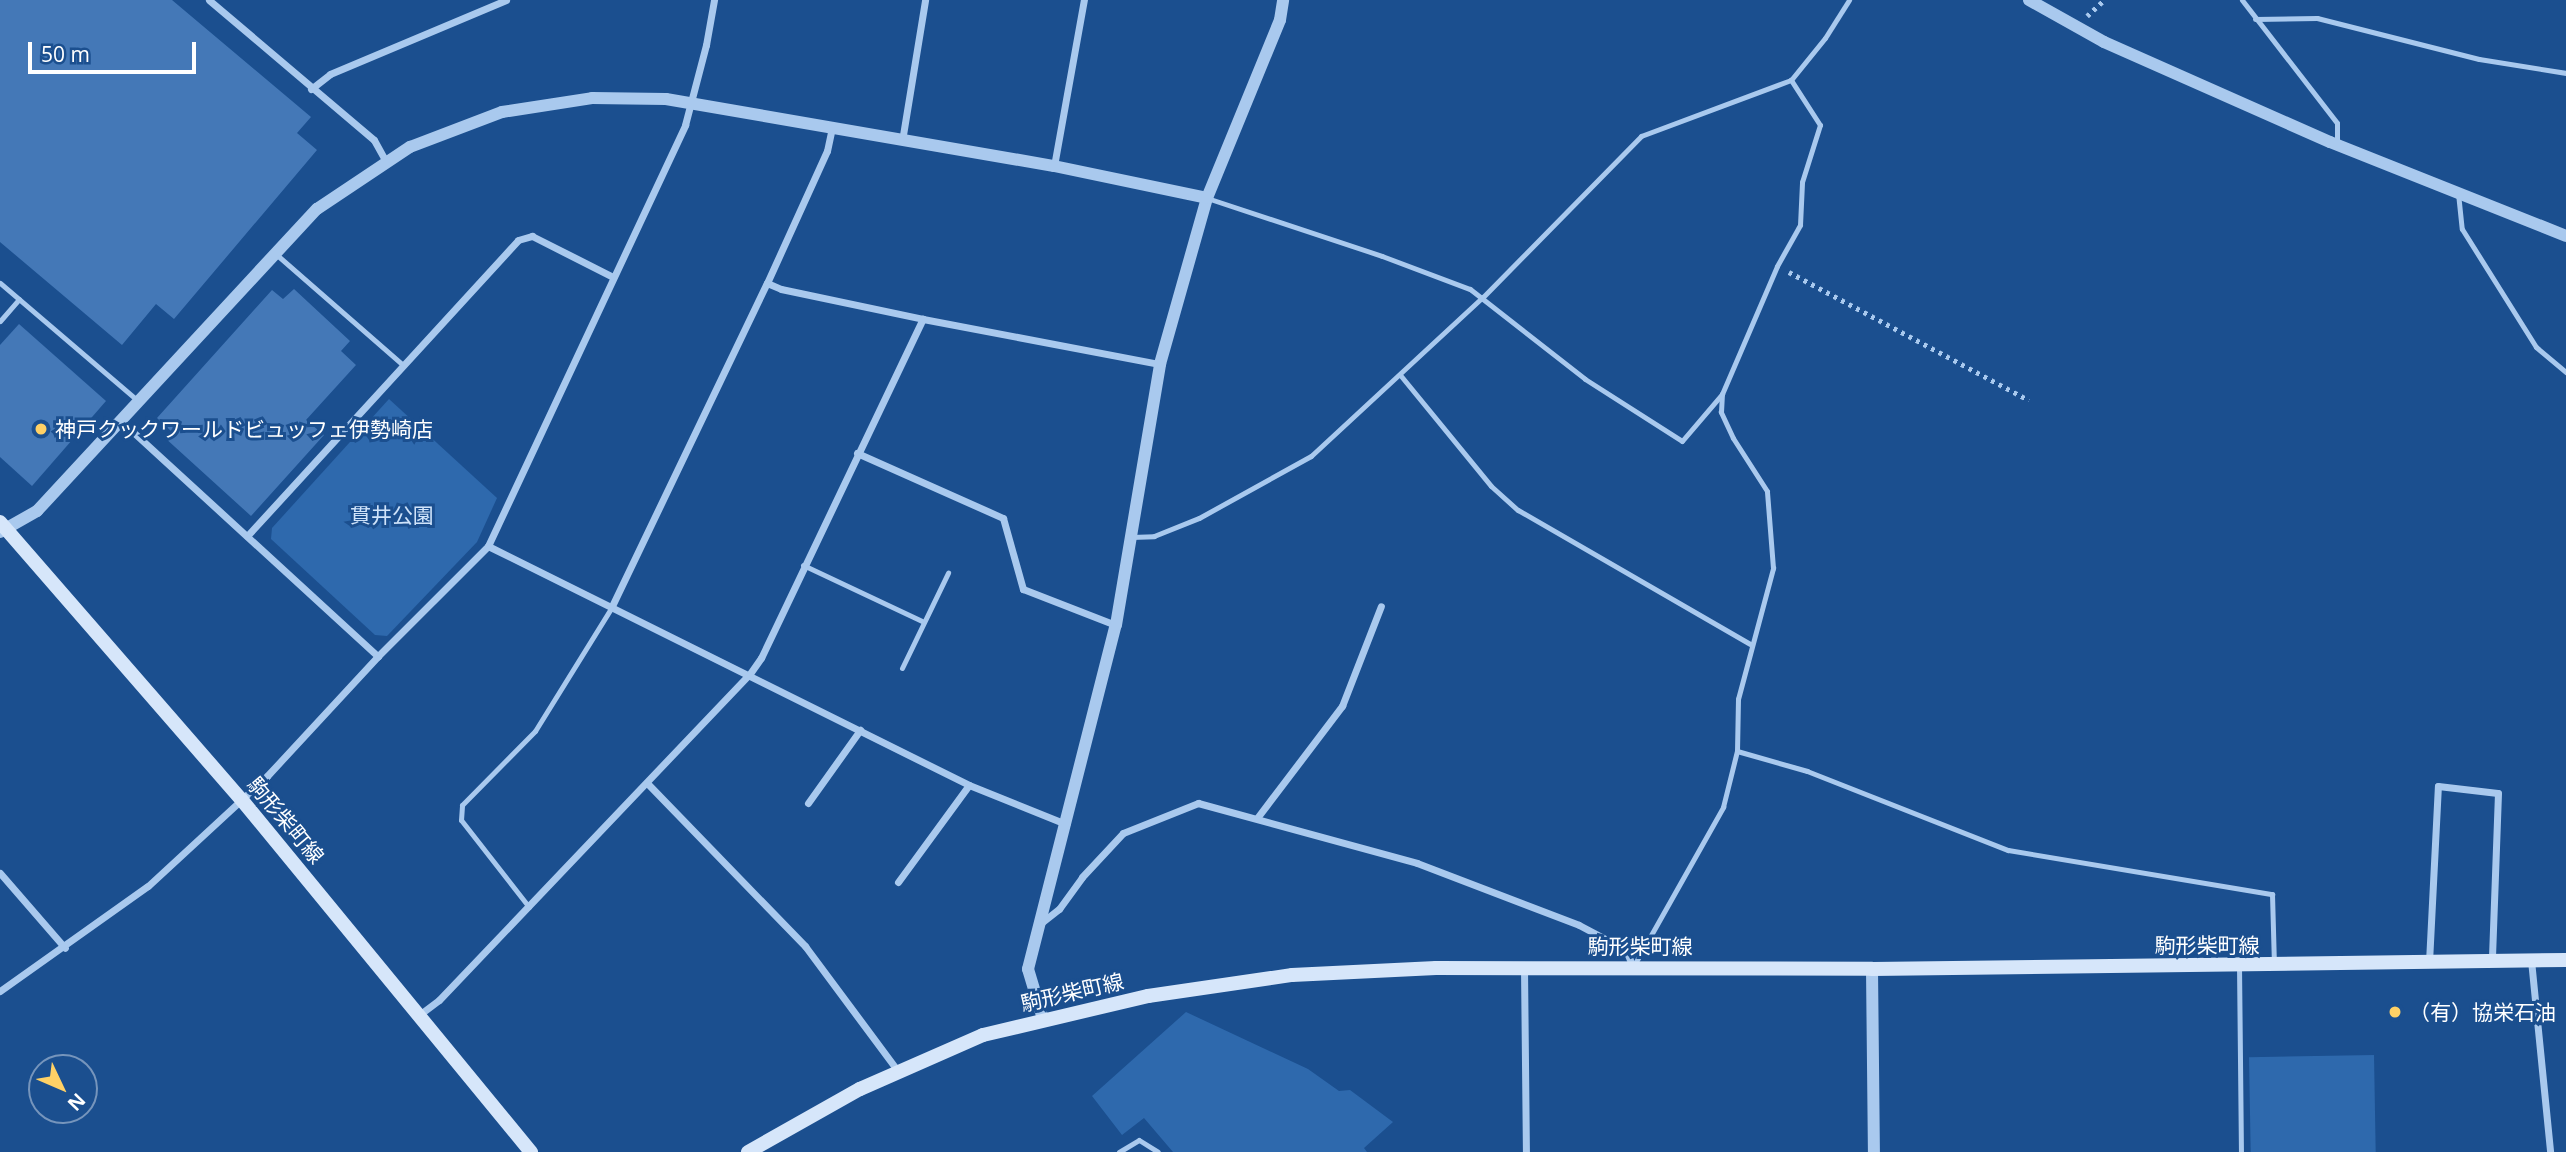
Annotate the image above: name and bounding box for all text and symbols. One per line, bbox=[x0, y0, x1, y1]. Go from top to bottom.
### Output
scale bar bbox=[32, 28, 200, 72]
text: 50 m bbox=[41, 40, 90, 68]
place label: 神戸クックワールドビュッフェ伊勢崎店 bbox=[55, 416, 433, 442]
marker: 神戸クックワールドビュッフェ伊勢崎店 bbox=[33, 421, 49, 437]
park label: 貫井公園 bbox=[350, 502, 434, 528]
street label: 駒形柴町線 bbox=[243, 772, 329, 868]
street label: 駒形柴町線 bbox=[2155, 932, 2259, 958]
street label: 駒形柴町線 bbox=[1588, 933, 1692, 959]
street label: 駒形柴町線 bbox=[1018, 968, 1126, 1016]
place label: （有）協栄石油 bbox=[2409, 999, 2556, 1025]
marker: （有）協栄石油 bbox=[2387, 1004, 2403, 1020]
north arrow bbox=[28, 1054, 98, 1124]
text: N bbox=[62, 1088, 91, 1117]

